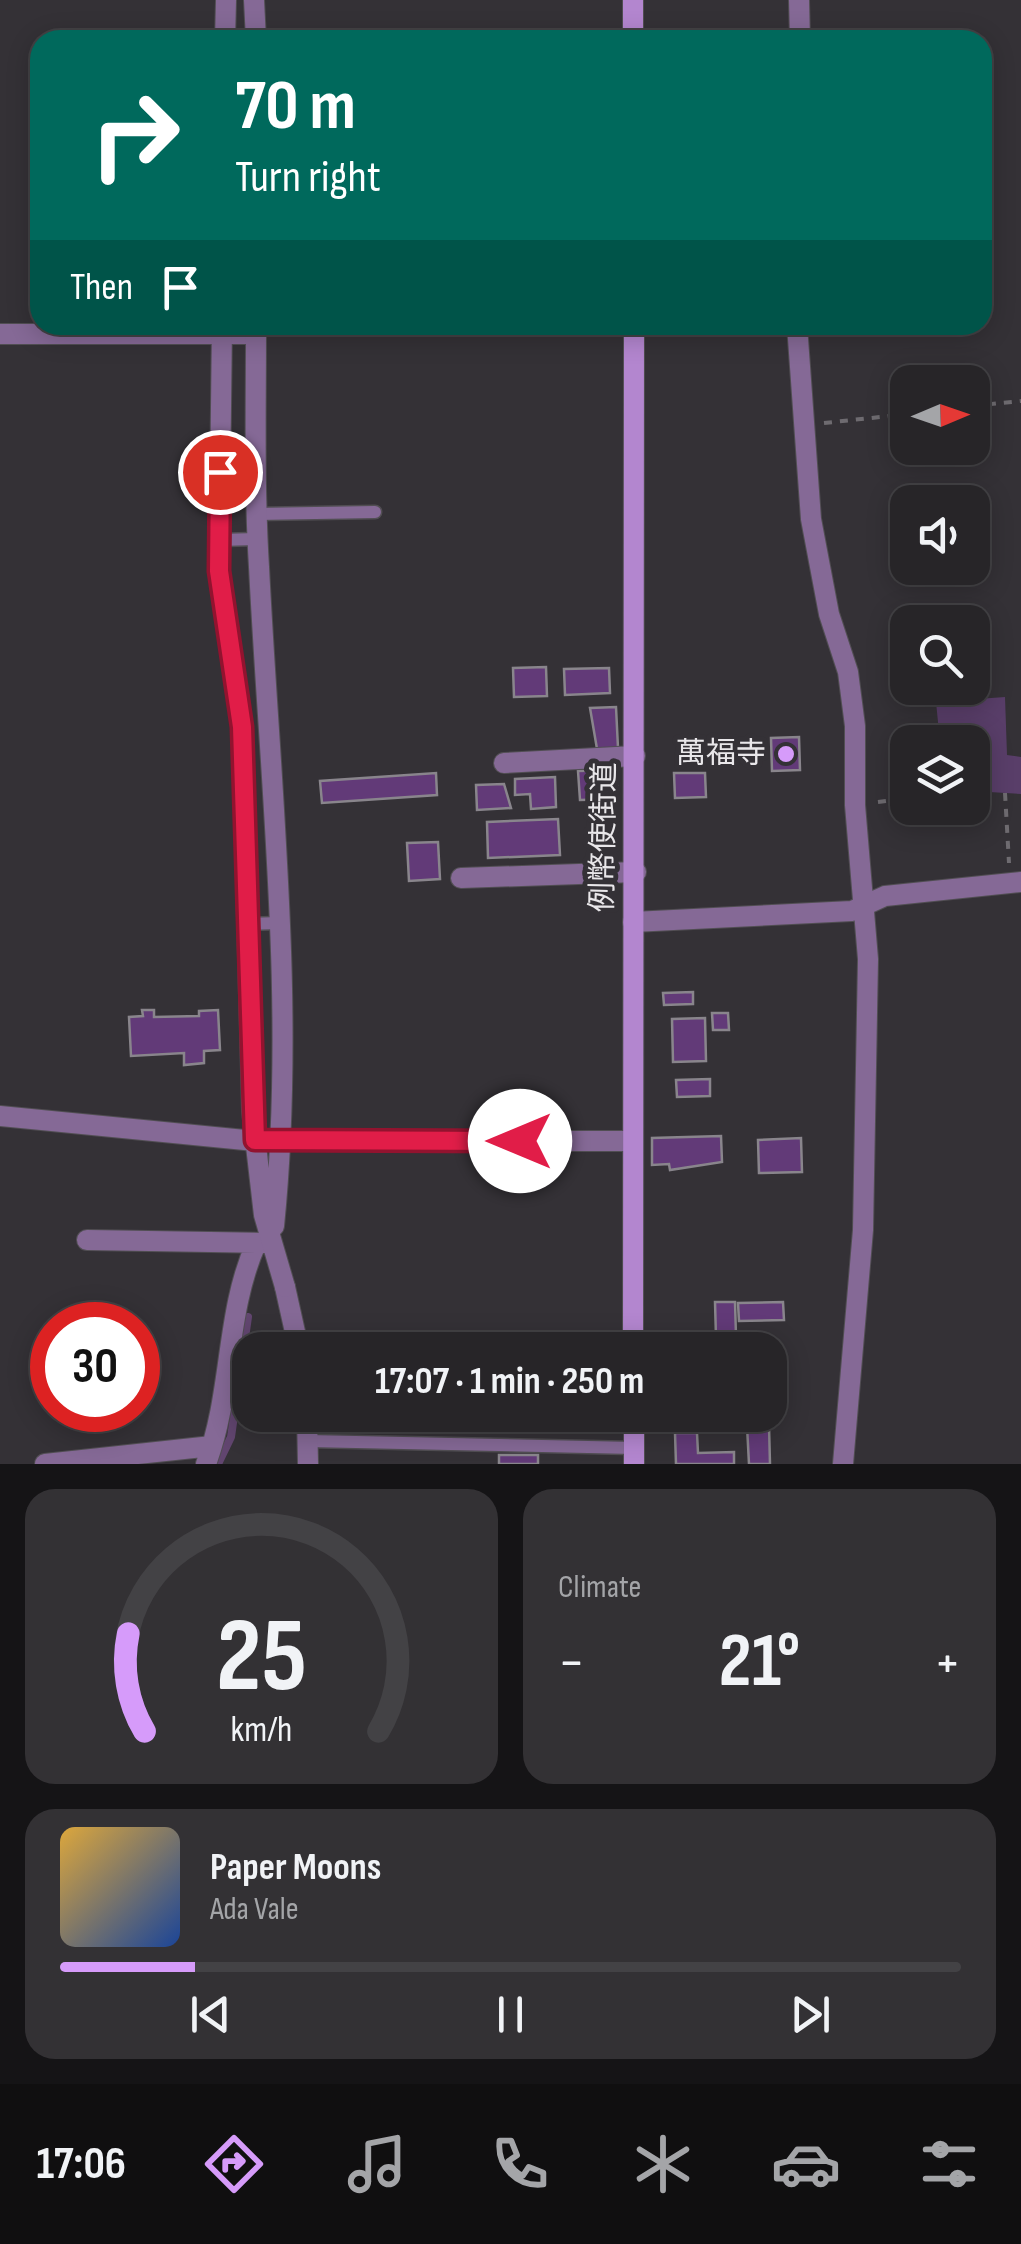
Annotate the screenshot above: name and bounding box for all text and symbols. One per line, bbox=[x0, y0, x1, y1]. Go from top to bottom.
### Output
text: 70 m bbox=[235, 65, 356, 149]
icon: right bbox=[70, 70, 200, 200]
text: Turn right bbox=[235, 150, 381, 205]
icon: arrive bbox=[153, 260, 208, 315]
text: Then bbox=[70, 265, 133, 310]
north arrow bbox=[890, 365, 990, 465]
map controls bbox=[890, 365, 990, 825]
pin bbox=[178, 430, 263, 515]
icon: arrive bbox=[193, 445, 248, 500]
button: sound bbox=[890, 485, 990, 585]
button: search bbox=[890, 605, 990, 705]
button: layers bbox=[890, 725, 990, 825]
place label: 萬福寺 bbox=[676, 736, 766, 772]
marker: 萬福寺 bbox=[775, 743, 797, 765]
street label: 例幣使街道 bbox=[585, 762, 623, 912]
position arrow bbox=[468, 1089, 572, 1193]
speed limit sign: 30 bbox=[30, 1302, 160, 1432]
text: 17:07 · 1 min · 250 m bbox=[375, 1359, 644, 1404]
text: Climate bbox=[558, 1568, 641, 1607]
text: 25 bbox=[216, 1595, 307, 1720]
text: 21° bbox=[719, 1617, 800, 1708]
text: − bbox=[558, 1630, 585, 1697]
text: + bbox=[934, 1630, 961, 1697]
text: km/h bbox=[231, 1709, 292, 1752]
text: Paper Moons bbox=[210, 1845, 381, 1890]
text: Ada Vale bbox=[210, 1890, 299, 1929]
icon: previous bbox=[183, 1987, 238, 2042]
icon: pause bbox=[483, 1987, 538, 2042]
icon: next bbox=[783, 1987, 838, 2042]
icon: directions bbox=[199, 2129, 269, 2199]
icon: music bbox=[342, 2129, 412, 2199]
icon: phone bbox=[485, 2129, 555, 2199]
icon: climate bbox=[628, 2129, 698, 2199]
icon: car bbox=[771, 2129, 841, 2199]
icon: filters bbox=[914, 2129, 984, 2199]
text: 17:06 bbox=[37, 2137, 126, 2192]

